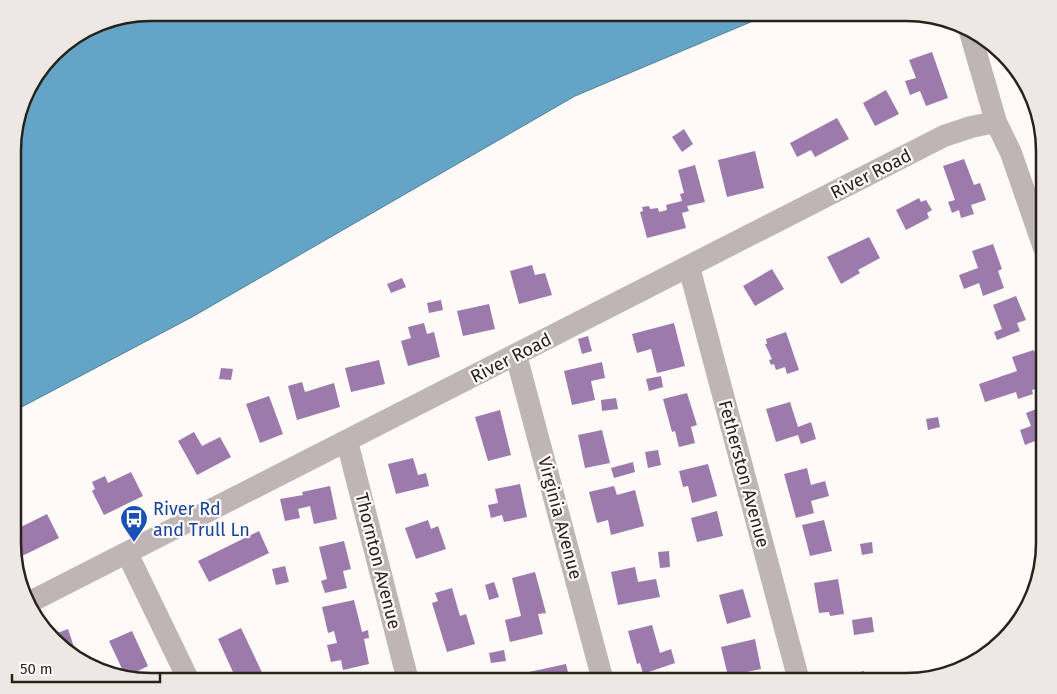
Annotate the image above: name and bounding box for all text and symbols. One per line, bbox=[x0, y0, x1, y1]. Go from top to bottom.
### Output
street label: River Road bbox=[827, 144, 915, 204]
street label: River Road bbox=[467, 328, 555, 388]
street label: Fetherston Avenue bbox=[714, 398, 774, 550]
street label: Virginia Avenue bbox=[533, 454, 587, 582]
street label: Thornton Avenue bbox=[350, 491, 406, 631]
place label: River Rd and Trull Ln bbox=[153, 498, 250, 541]
bus stop icon: River Rd and Trull Ln bbox=[119, 504, 149, 543]
scale bar bbox=[12, 652, 160, 684]
text: 50 m bbox=[20, 660, 53, 678]

